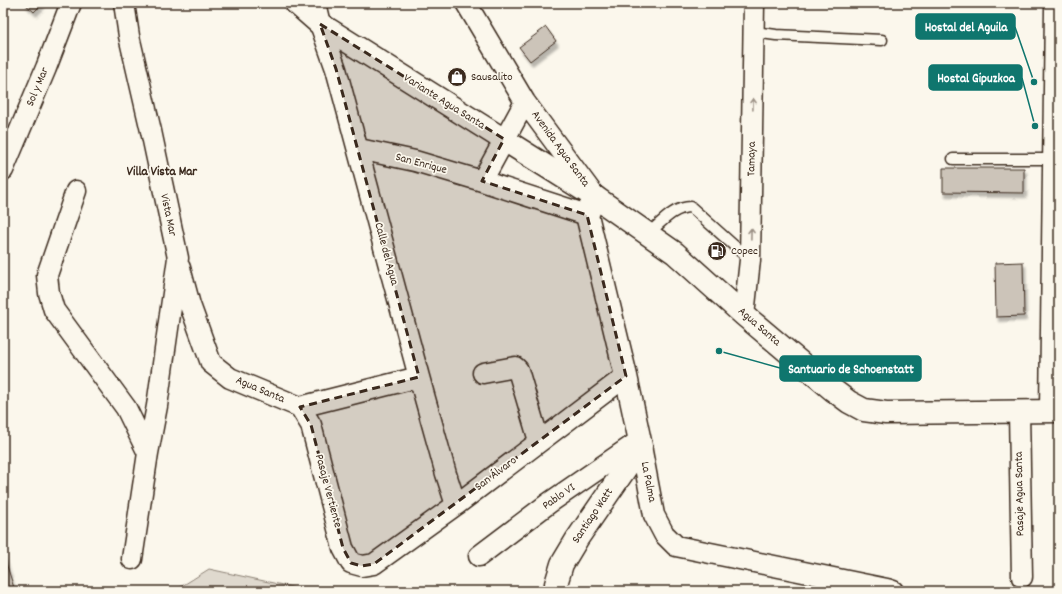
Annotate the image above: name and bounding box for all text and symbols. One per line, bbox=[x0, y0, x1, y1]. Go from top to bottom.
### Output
callout: Hostal del Aguila bbox=[916, 14, 1015, 39]
text: Hostal del Aguila bbox=[925, 19, 1008, 38]
street label: Sol y Mar bbox=[22, 64, 54, 109]
callout: Hostal Gipuzkoa bbox=[929, 65, 1022, 90]
shop icon: Sausalito bbox=[446, 66, 468, 88]
place label: Sausalito bbox=[471, 69, 513, 86]
street label: Variante Agua Santa bbox=[400, 70, 488, 134]
text: Hostal Gipuzkoa bbox=[937, 70, 1016, 89]
one-way arrow bbox=[749, 98, 756, 111]
street label: Avenida Agua Santa bbox=[527, 107, 594, 191]
street label: Tamaya bbox=[743, 141, 761, 177]
street label: San Enrique bbox=[393, 149, 449, 179]
district label: Villa Vista Mar bbox=[127, 163, 198, 182]
street label: Vista Mar bbox=[155, 192, 181, 238]
street label: Calle del Agua bbox=[369, 221, 403, 288]
one-way arrow bbox=[747, 228, 754, 241]
fuel station icon: Copec bbox=[706, 240, 728, 262]
place label: Copec bbox=[731, 243, 758, 260]
street label: Agua Santa bbox=[734, 304, 784, 351]
callout: Santuario de Schoenstatt bbox=[780, 356, 921, 381]
text: Santuario de Schoenstatt bbox=[788, 361, 914, 380]
street label: Agua Santa bbox=[233, 372, 288, 408]
street label: Pasaje Agua Santa bbox=[1011, 451, 1029, 537]
street label: Pasaje Vertiente bbox=[310, 452, 346, 530]
street label: San Álvaro bbox=[471, 453, 521, 495]
street label: La Palma bbox=[636, 460, 660, 504]
street label: Pablo VI bbox=[539, 479, 579, 514]
street label: Santiago Watt bbox=[568, 484, 618, 547]

